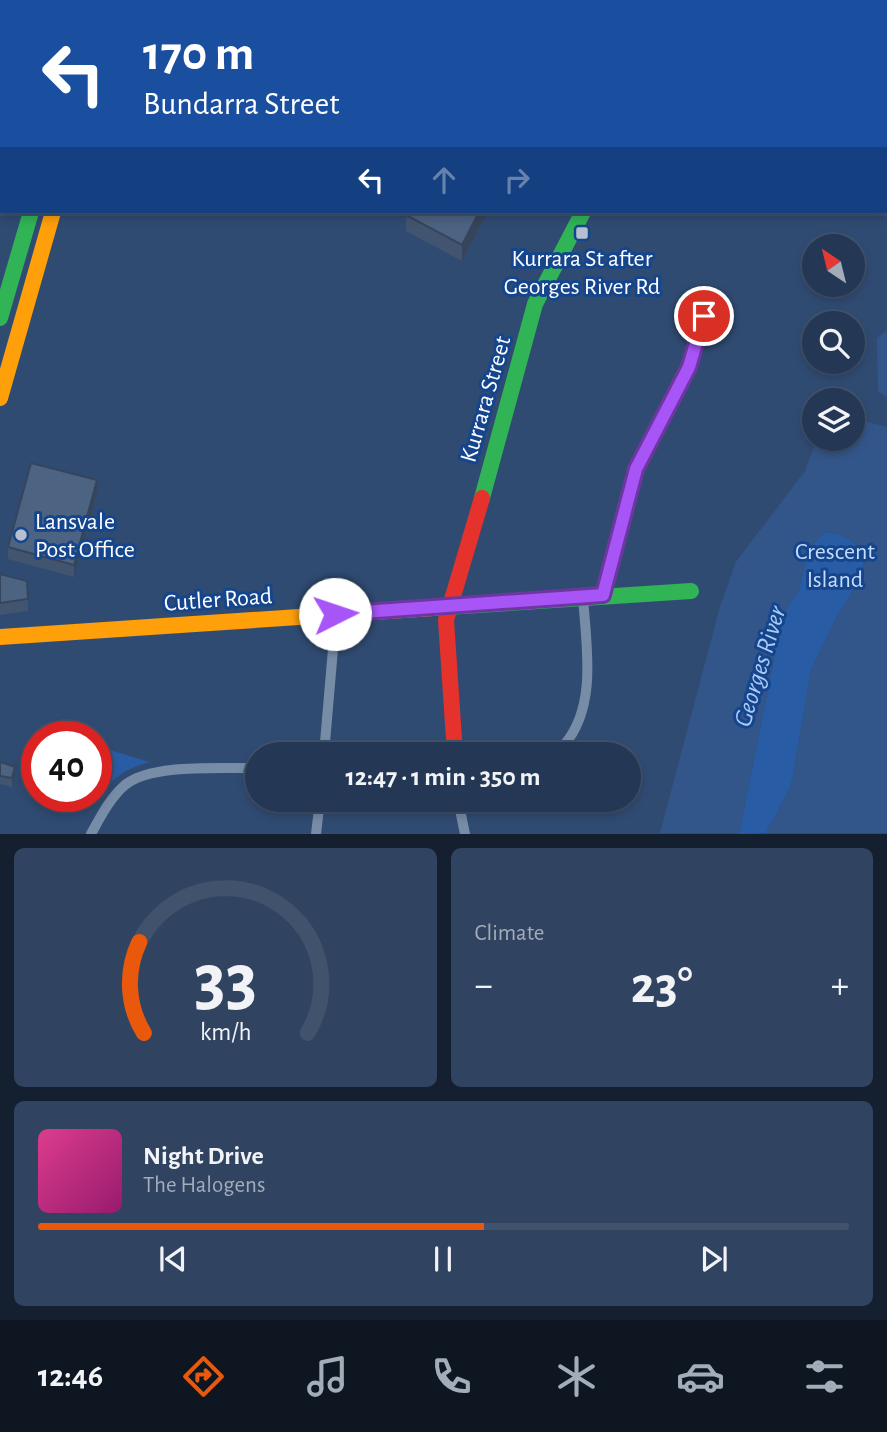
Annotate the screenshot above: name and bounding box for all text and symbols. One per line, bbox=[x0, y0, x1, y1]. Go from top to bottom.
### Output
icon: left bbox=[28, 28, 119, 119]
text: 170 m bbox=[143, 30, 254, 79]
text: Bundarra Street bbox=[143, 88, 339, 120]
icon: left bbox=[352, 161, 390, 199]
icon: ahead bbox=[425, 161, 463, 199]
icon: right bbox=[498, 161, 536, 199]
marker: Kurrara St after Georges River Rd bbox=[574, 225, 590, 241]
north arrow bbox=[802, 234, 864, 298]
map controls bbox=[802, 234, 865, 451]
place label: Kurrara St after Georges River Rd bbox=[504, 247, 660, 299]
pin bbox=[674, 286, 734, 346]
icon: arrive bbox=[685, 297, 723, 335]
button: search bbox=[802, 311, 865, 374]
street label: Kurrara Street bbox=[457, 333, 515, 465]
button: layers bbox=[802, 388, 865, 451]
place label: Lansvale Post Office bbox=[35, 510, 135, 562]
marker: Lansvale Post Office bbox=[13, 527, 29, 543]
park label: Crescent Island bbox=[795, 540, 875, 592]
position arrow bbox=[298, 577, 372, 651]
street label: Cutler Road bbox=[163, 584, 273, 616]
water label: Georges River bbox=[729, 601, 791, 730]
speed limit sign: 40 bbox=[21, 721, 112, 812]
text: 12:47 · 1 min · 350 m bbox=[345, 764, 541, 790]
text: Climate bbox=[475, 922, 544, 945]
text: 33 bbox=[194, 946, 257, 1019]
text: 23° bbox=[631, 960, 693, 1012]
text: − bbox=[475, 967, 493, 1005]
text: + bbox=[831, 967, 849, 1005]
text: km/h bbox=[199, 1020, 251, 1045]
text: Night Drive bbox=[143, 1143, 264, 1169]
text: The Halogens bbox=[143, 1174, 265, 1197]
icon: previous bbox=[154, 1240, 192, 1278]
icon: pause bbox=[424, 1240, 462, 1278]
icon: next bbox=[695, 1240, 733, 1278]
icon: directions bbox=[179, 1352, 228, 1401]
icon: music bbox=[303, 1352, 352, 1401]
icon: phone bbox=[427, 1352, 476, 1401]
icon: climate bbox=[552, 1352, 601, 1401]
icon: car bbox=[676, 1352, 725, 1401]
icon: filters bbox=[800, 1352, 849, 1401]
text: 12:46 bbox=[38, 1360, 103, 1392]

